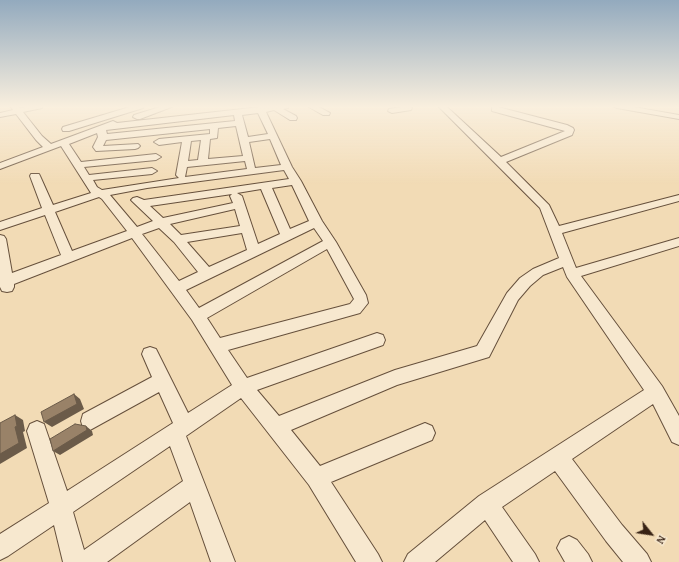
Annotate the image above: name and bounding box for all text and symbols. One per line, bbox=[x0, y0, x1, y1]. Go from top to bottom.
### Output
north arrow bbox=[631, 514, 671, 554]
text: N bbox=[653, 533, 670, 547]

